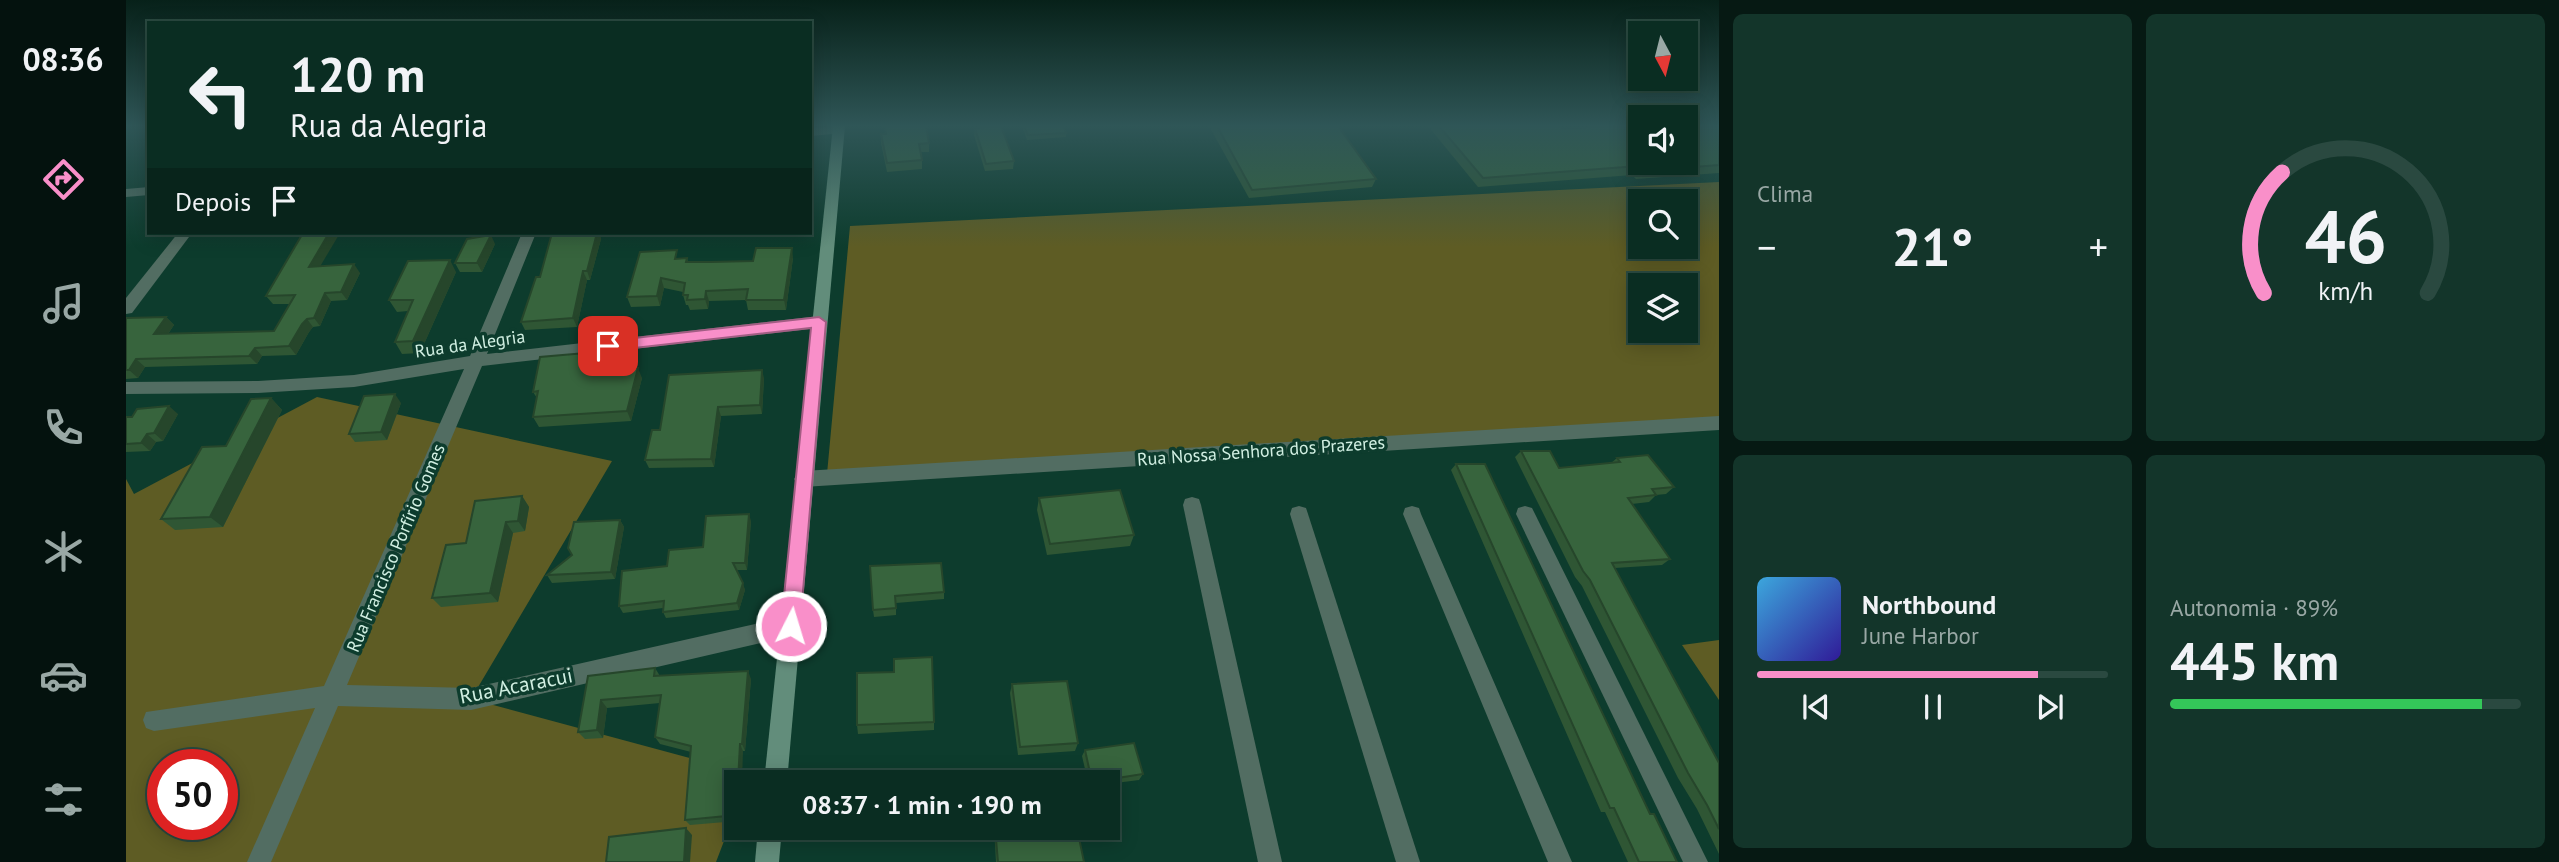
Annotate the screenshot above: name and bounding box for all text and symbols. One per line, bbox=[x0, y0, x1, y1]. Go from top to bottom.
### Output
north arrow bbox=[1628, 21, 1698, 91]
map controls bbox=[1628, 21, 1698, 343]
text: 08:36 bbox=[22, 38, 104, 80]
text: 120 m bbox=[290, 42, 425, 106]
icon: left bbox=[175, 49, 266, 140]
text: Rua da Alegria bbox=[290, 104, 487, 146]
button: sound bbox=[1628, 105, 1698, 175]
icon: directions bbox=[39, 155, 88, 204]
text: Clima bbox=[1757, 179, 1813, 208]
icon: arrive bbox=[265, 182, 303, 220]
text: Depois bbox=[175, 185, 251, 218]
button: search bbox=[1628, 189, 1698, 259]
text: 46 bbox=[2304, 190, 2387, 284]
text: 21° bbox=[1892, 213, 1973, 280]
text: − bbox=[1757, 222, 1776, 271]
text: + bbox=[2089, 222, 2108, 271]
button: layers bbox=[1628, 273, 1698, 343]
text: km/h bbox=[2318, 275, 2373, 307]
icon: music bbox=[39, 279, 88, 328]
pin bbox=[578, 316, 638, 376]
street label: Rua da Alegria bbox=[413, 324, 527, 363]
icon: arrive bbox=[589, 327, 627, 365]
icon: phone bbox=[39, 403, 88, 452]
street label: Rua Nossa Senhora dos Prazeres bbox=[1136, 430, 1386, 471]
street label: Rua Francisco Porfírio Gomes bbox=[341, 440, 450, 655]
icon: climate bbox=[39, 527, 88, 576]
text: Northbound bbox=[1862, 588, 1996, 621]
position arrow bbox=[754, 589, 828, 663]
text: Autonomia · 89% bbox=[2170, 593, 2338, 622]
text: June Harbor bbox=[1862, 621, 1979, 650]
text: 445 km bbox=[2170, 627, 2339, 694]
icon: car bbox=[39, 651, 88, 700]
street label: Rua Acaracui bbox=[457, 661, 575, 710]
icon: previous bbox=[1797, 688, 1835, 726]
icon: pause bbox=[1914, 688, 1952, 726]
icon: next bbox=[2031, 688, 2069, 726]
speed limit sign: 50 bbox=[147, 749, 238, 840]
icon: filters bbox=[39, 775, 88, 824]
text: 08:37 · 1 min · 190 m bbox=[802, 788, 1042, 821]

